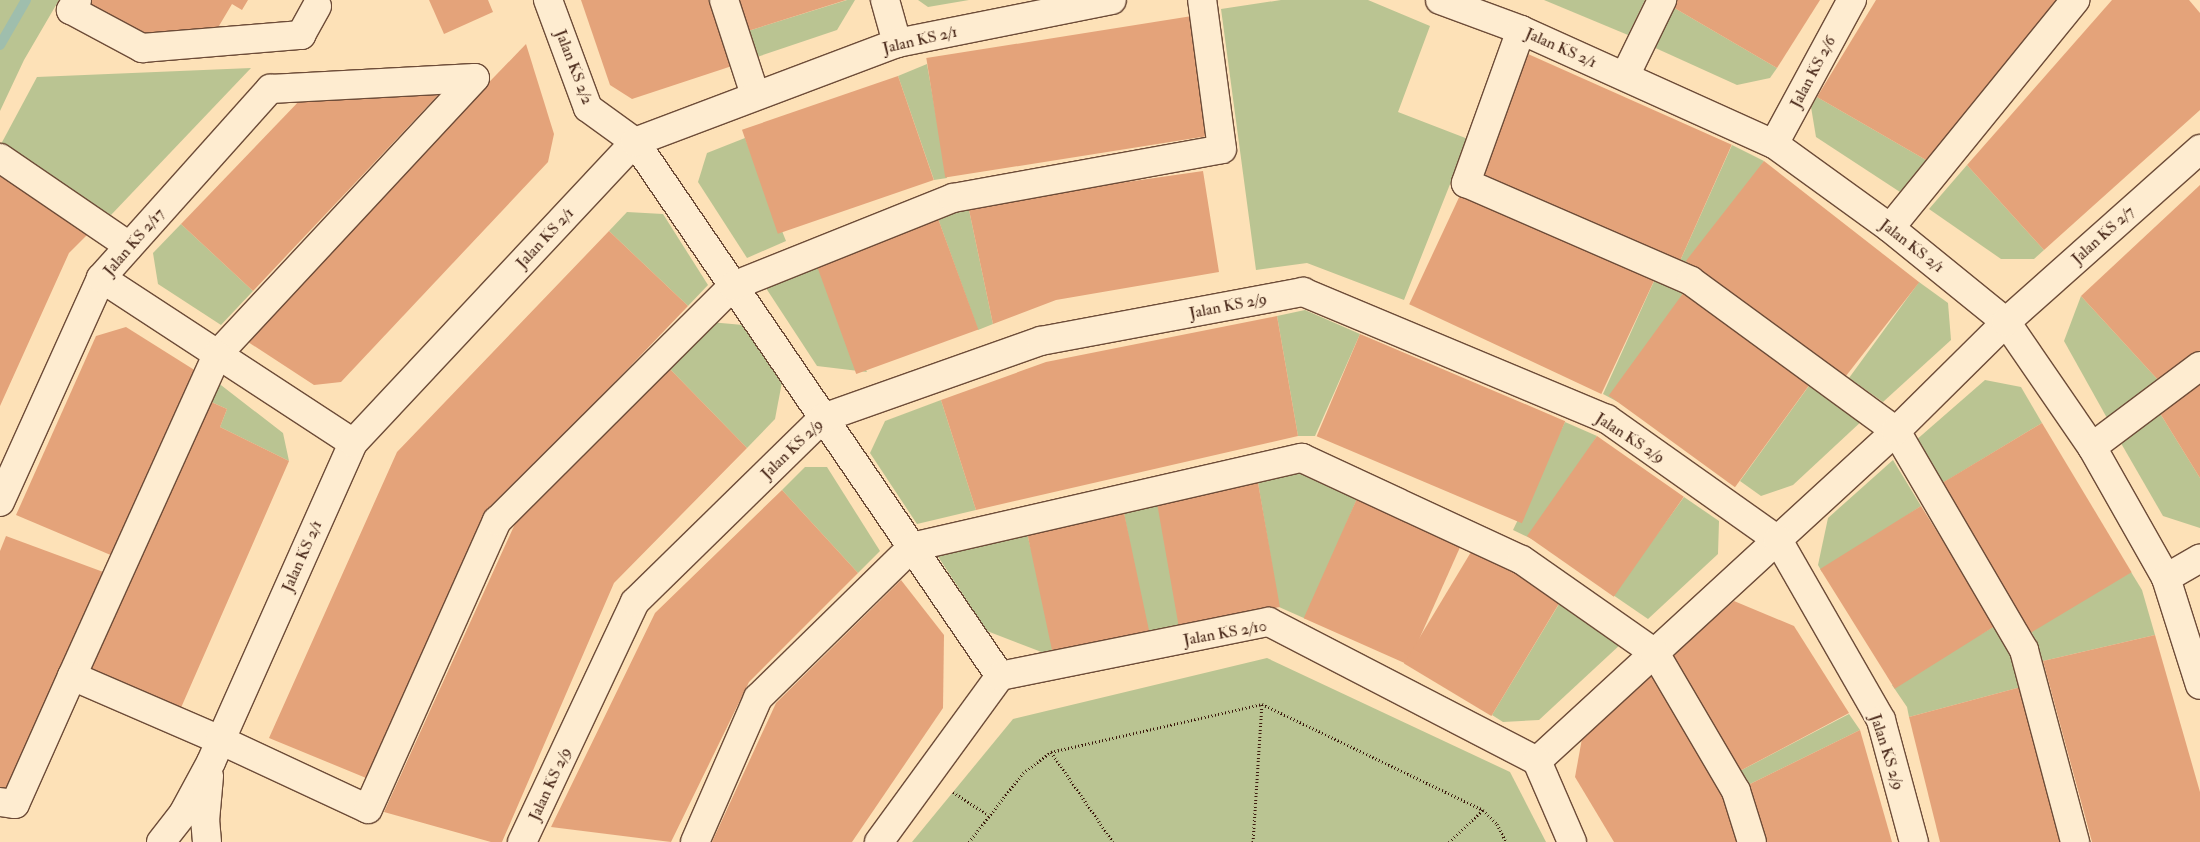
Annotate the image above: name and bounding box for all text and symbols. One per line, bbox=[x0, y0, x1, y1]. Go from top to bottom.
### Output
street label: Jalan KS 2/1 bbox=[881, 22, 959, 58]
street label: Jalan KS 2/1 bbox=[1522, 24, 1600, 72]
street label: Jalan KS 2/2 bbox=[551, 27, 597, 107]
street label: Jalan KS 2/6 bbox=[1786, 33, 1840, 111]
street label: Jalan KS 2/7 bbox=[2068, 202, 2138, 268]
street label: Jalan KS 2/17 bbox=[99, 204, 169, 280]
street label: Jalan KS 2/1 bbox=[512, 204, 578, 272]
street label: Jalan KS 2/1 bbox=[1876, 215, 1948, 277]
street label: Jalan KS 2/9 bbox=[1188, 289, 1268, 323]
street label: Jalan KS 2/9 bbox=[1592, 408, 1668, 468]
street label: Jalan KS 2/9 bbox=[757, 415, 827, 483]
street label: Jalan KS 2/1 bbox=[278, 517, 326, 595]
street label: Jalan KS 2/10 bbox=[1182, 616, 1268, 650]
street label: Jalan KS 2/9 bbox=[1866, 712, 1908, 792]
street label: Jalan KS 2/9 bbox=[525, 744, 575, 824]

